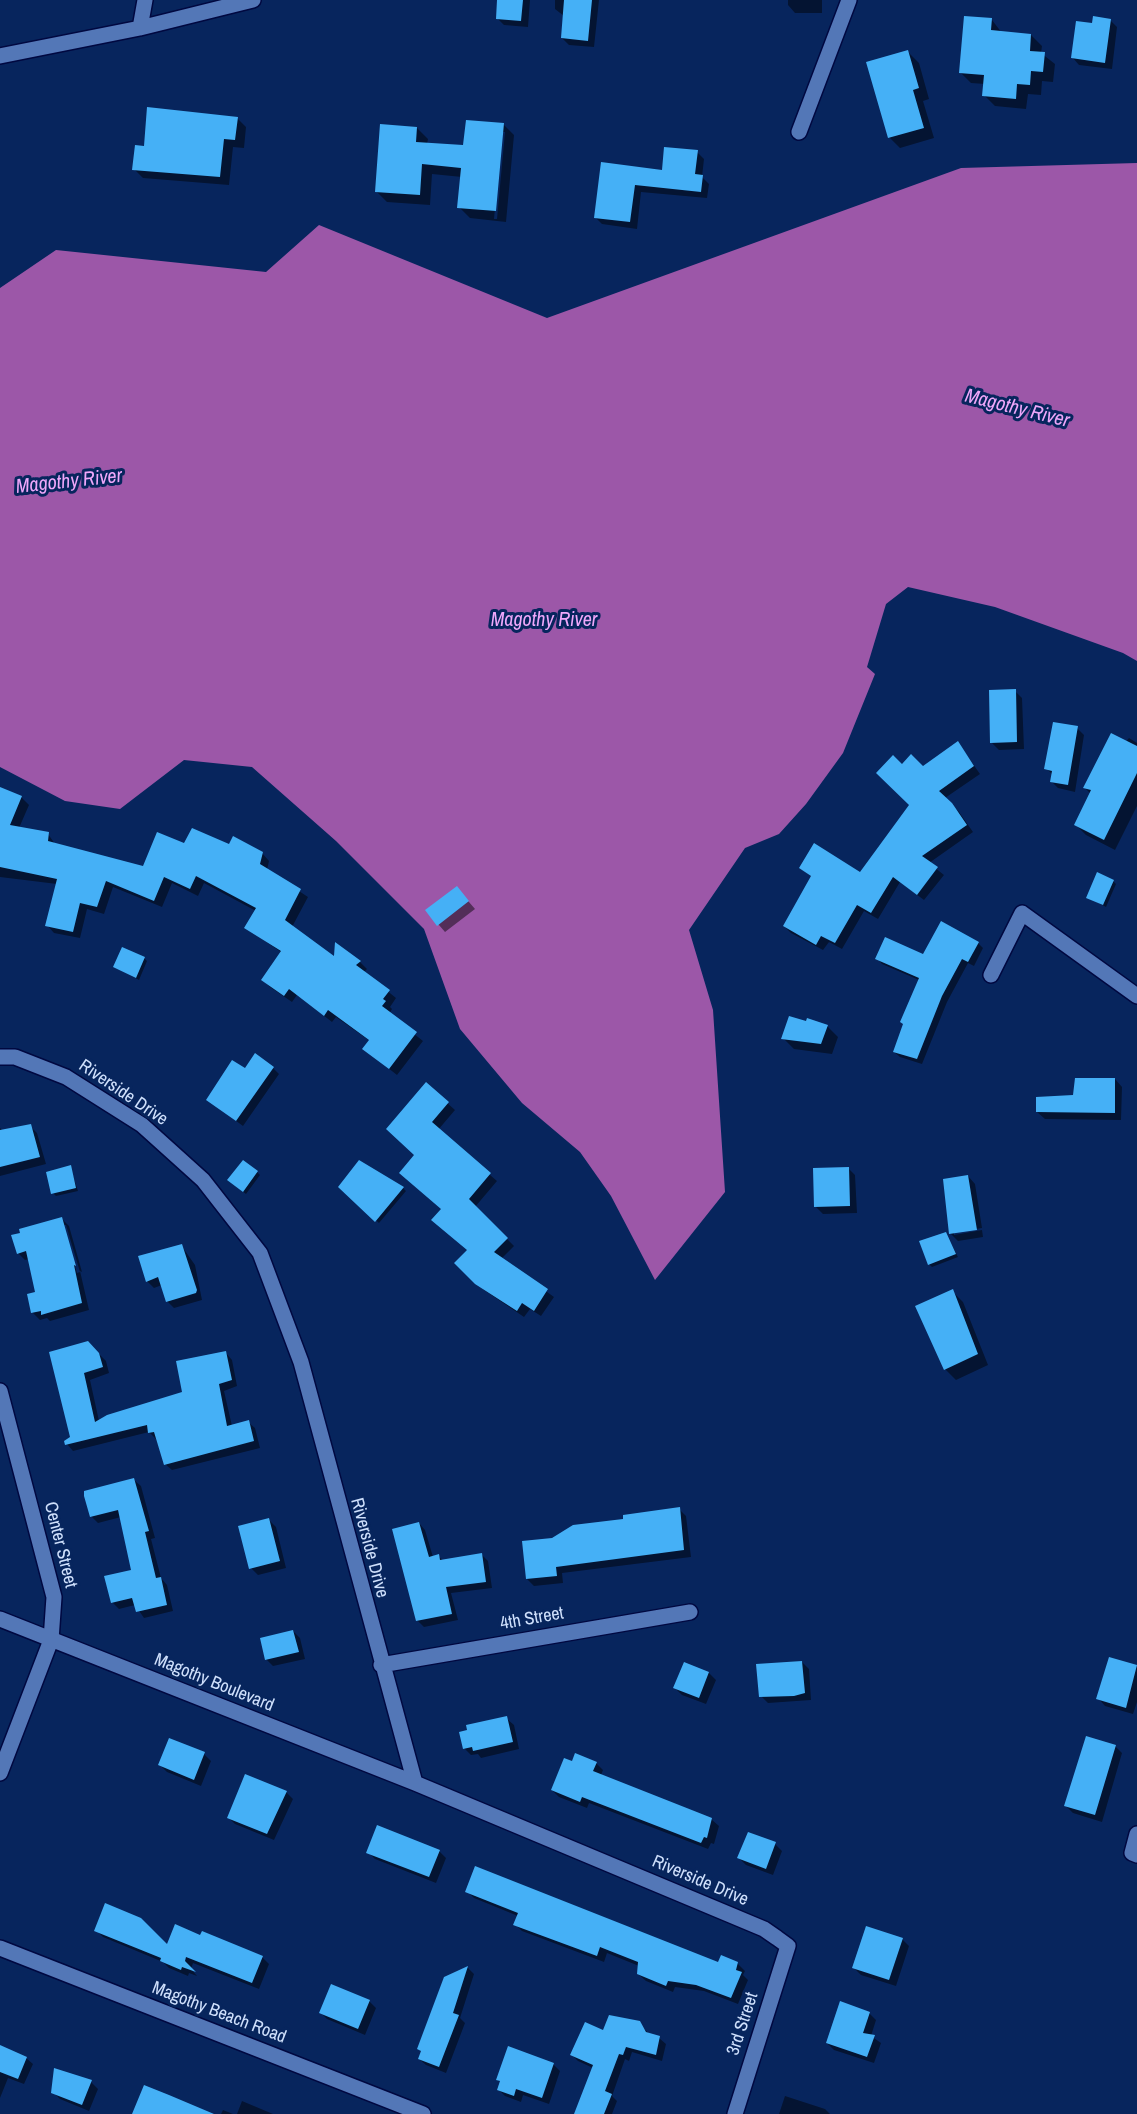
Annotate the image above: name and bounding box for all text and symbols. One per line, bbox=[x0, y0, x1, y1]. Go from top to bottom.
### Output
water label: Magothy River bbox=[962, 384, 1072, 434]
water label: Magothy River bbox=[15, 464, 123, 500]
water label: Magothy River bbox=[491, 609, 597, 633]
street label: Riverside Drive bbox=[74, 1055, 172, 1131]
street label: Riverside Drive bbox=[345, 1496, 393, 1600]
street label: Center Street bbox=[39, 1500, 81, 1590]
street label: 4th Street bbox=[499, 1603, 565, 1635]
street label: Magothy Boulevard bbox=[151, 1649, 277, 1717]
street label: Riverside Drive bbox=[649, 1851, 751, 1911]
street label: Magothy Beach Road bbox=[149, 1977, 289, 2049]
street label: 3rd Street bbox=[723, 1990, 763, 2058]

